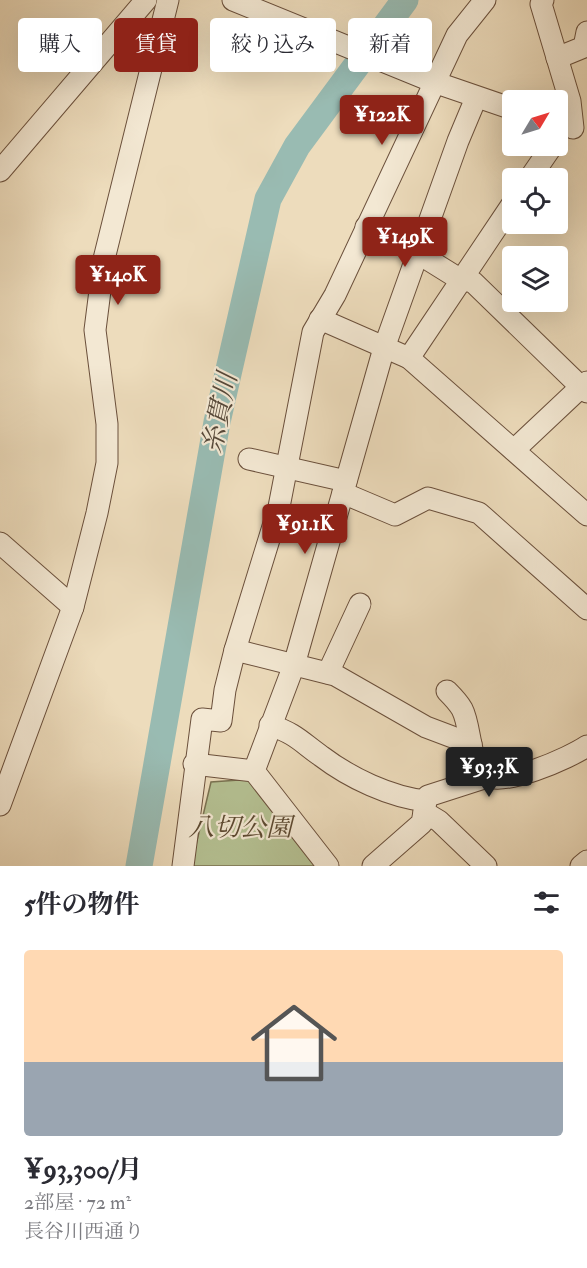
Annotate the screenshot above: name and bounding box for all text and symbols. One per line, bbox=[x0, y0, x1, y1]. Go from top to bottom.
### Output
chip: 購入 bbox=[18, 18, 102, 72]
chip: 賃貸 bbox=[114, 18, 198, 72]
chip: 絞り込み bbox=[210, 18, 336, 72]
chip: 新着 bbox=[348, 18, 432, 72]
north arrow bbox=[502, 90, 568, 156]
map controls bbox=[502, 90, 568, 312]
pin: ¥122K bbox=[340, 95, 424, 146]
text: ¥122K bbox=[354, 102, 410, 127]
button: locate bbox=[502, 168, 568, 234]
pin: ¥149K bbox=[363, 217, 447, 268]
text: ¥149K bbox=[376, 224, 434, 249]
button: layers bbox=[502, 246, 568, 312]
pin: ¥140K bbox=[76, 255, 160, 306]
text: ¥140K bbox=[89, 262, 147, 287]
water label: 糸貫川 bbox=[195, 367, 245, 456]
pin: ¥91.1K bbox=[256, 504, 354, 555]
text: ¥91.1K bbox=[276, 511, 334, 536]
pin: ¥93.3K bbox=[440, 747, 538, 798]
text: ¥93.3K bbox=[460, 754, 518, 779]
park label: 八切公園 bbox=[188, 812, 296, 844]
icon: filters bbox=[530, 886, 563, 919]
text: 5件の物件 bbox=[24, 889, 139, 921]
icon: home bbox=[240, 989, 348, 1097]
text: ¥93,300/月 bbox=[24, 1154, 142, 1186]
text: 2部屋 · 72 m² bbox=[24, 1190, 131, 1215]
text: 長谷川西通り bbox=[24, 1219, 144, 1244]

